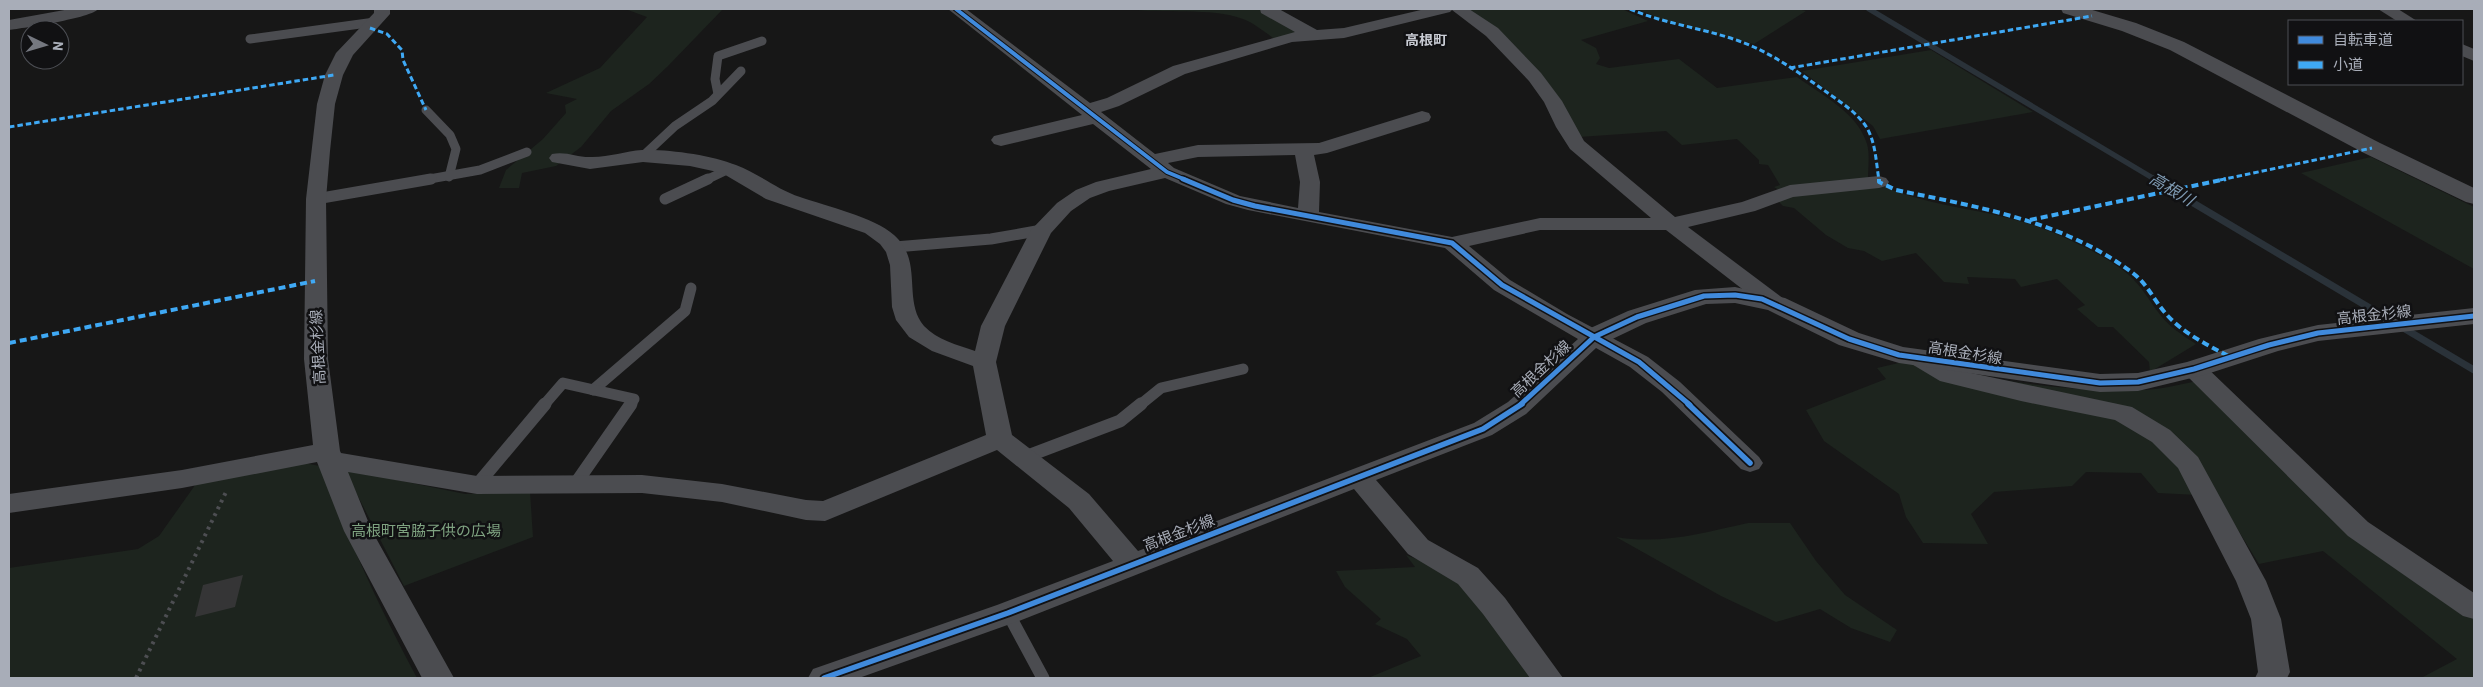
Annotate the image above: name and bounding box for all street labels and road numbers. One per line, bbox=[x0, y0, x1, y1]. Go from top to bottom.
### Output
street label: 高根金杉線 bbox=[2336, 301, 2412, 327]
street label: 高根金杉線 bbox=[306, 309, 328, 385]
street label: 高根金杉線 bbox=[1507, 336, 1574, 400]
street label: 高根金杉線 bbox=[1927, 337, 2004, 367]
street label: 高根金杉線 bbox=[1140, 510, 1217, 554]

